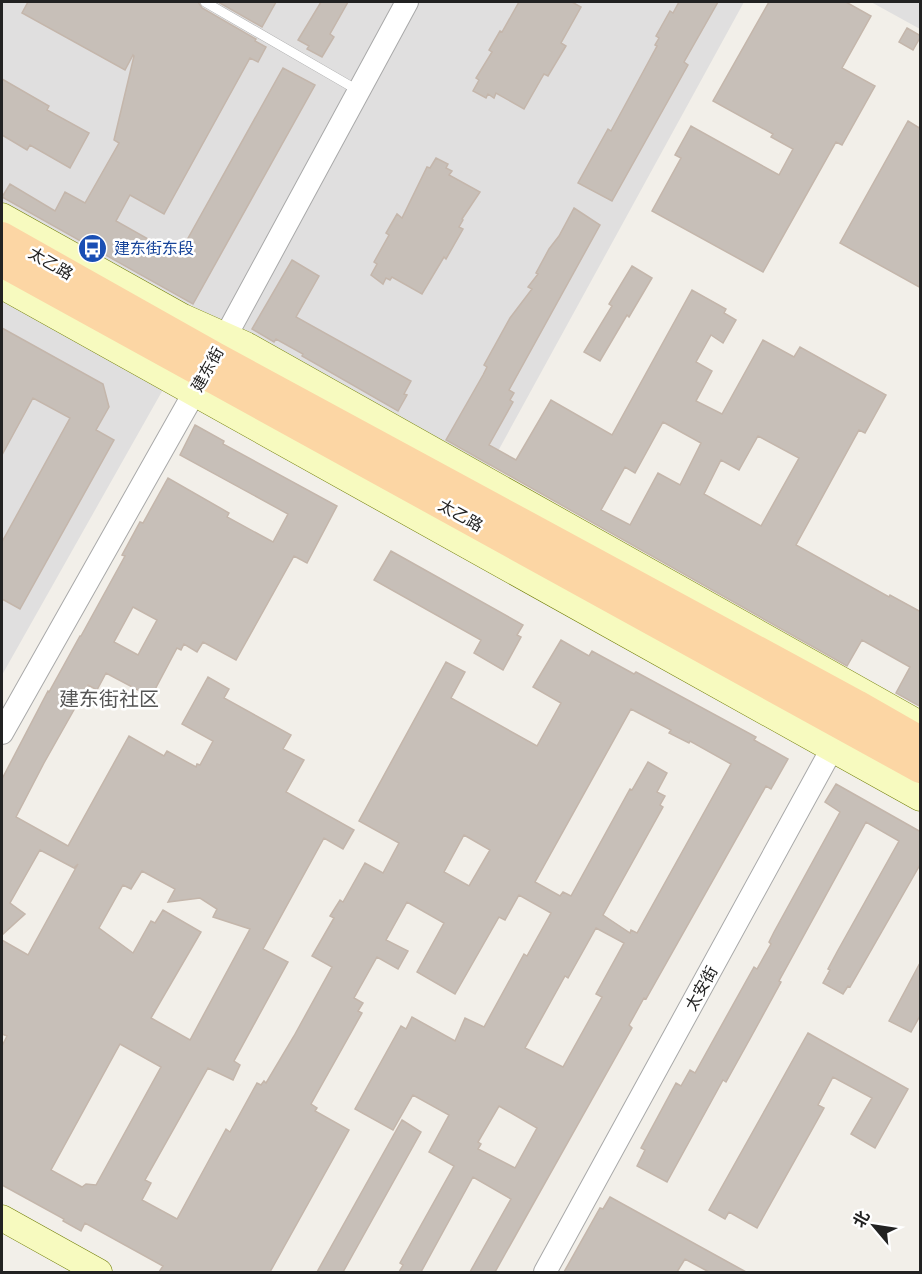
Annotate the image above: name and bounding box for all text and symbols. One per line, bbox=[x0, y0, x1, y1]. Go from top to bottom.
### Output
bus stop icon: 建东街东段 bbox=[77, 232, 109, 264]
place label: 建东街东段 bbox=[114, 238, 194, 258]
street label: 太乙路 bbox=[25, 242, 77, 284]
street label: 建东街 bbox=[187, 343, 227, 395]
street label: 太乙路 bbox=[435, 495, 487, 535]
district label: 建东街社区 bbox=[59, 686, 159, 711]
street label: 太安街 bbox=[681, 962, 721, 1014]
north arrow bbox=[844, 1196, 904, 1256]
text: 北 bbox=[848, 1207, 874, 1231]

